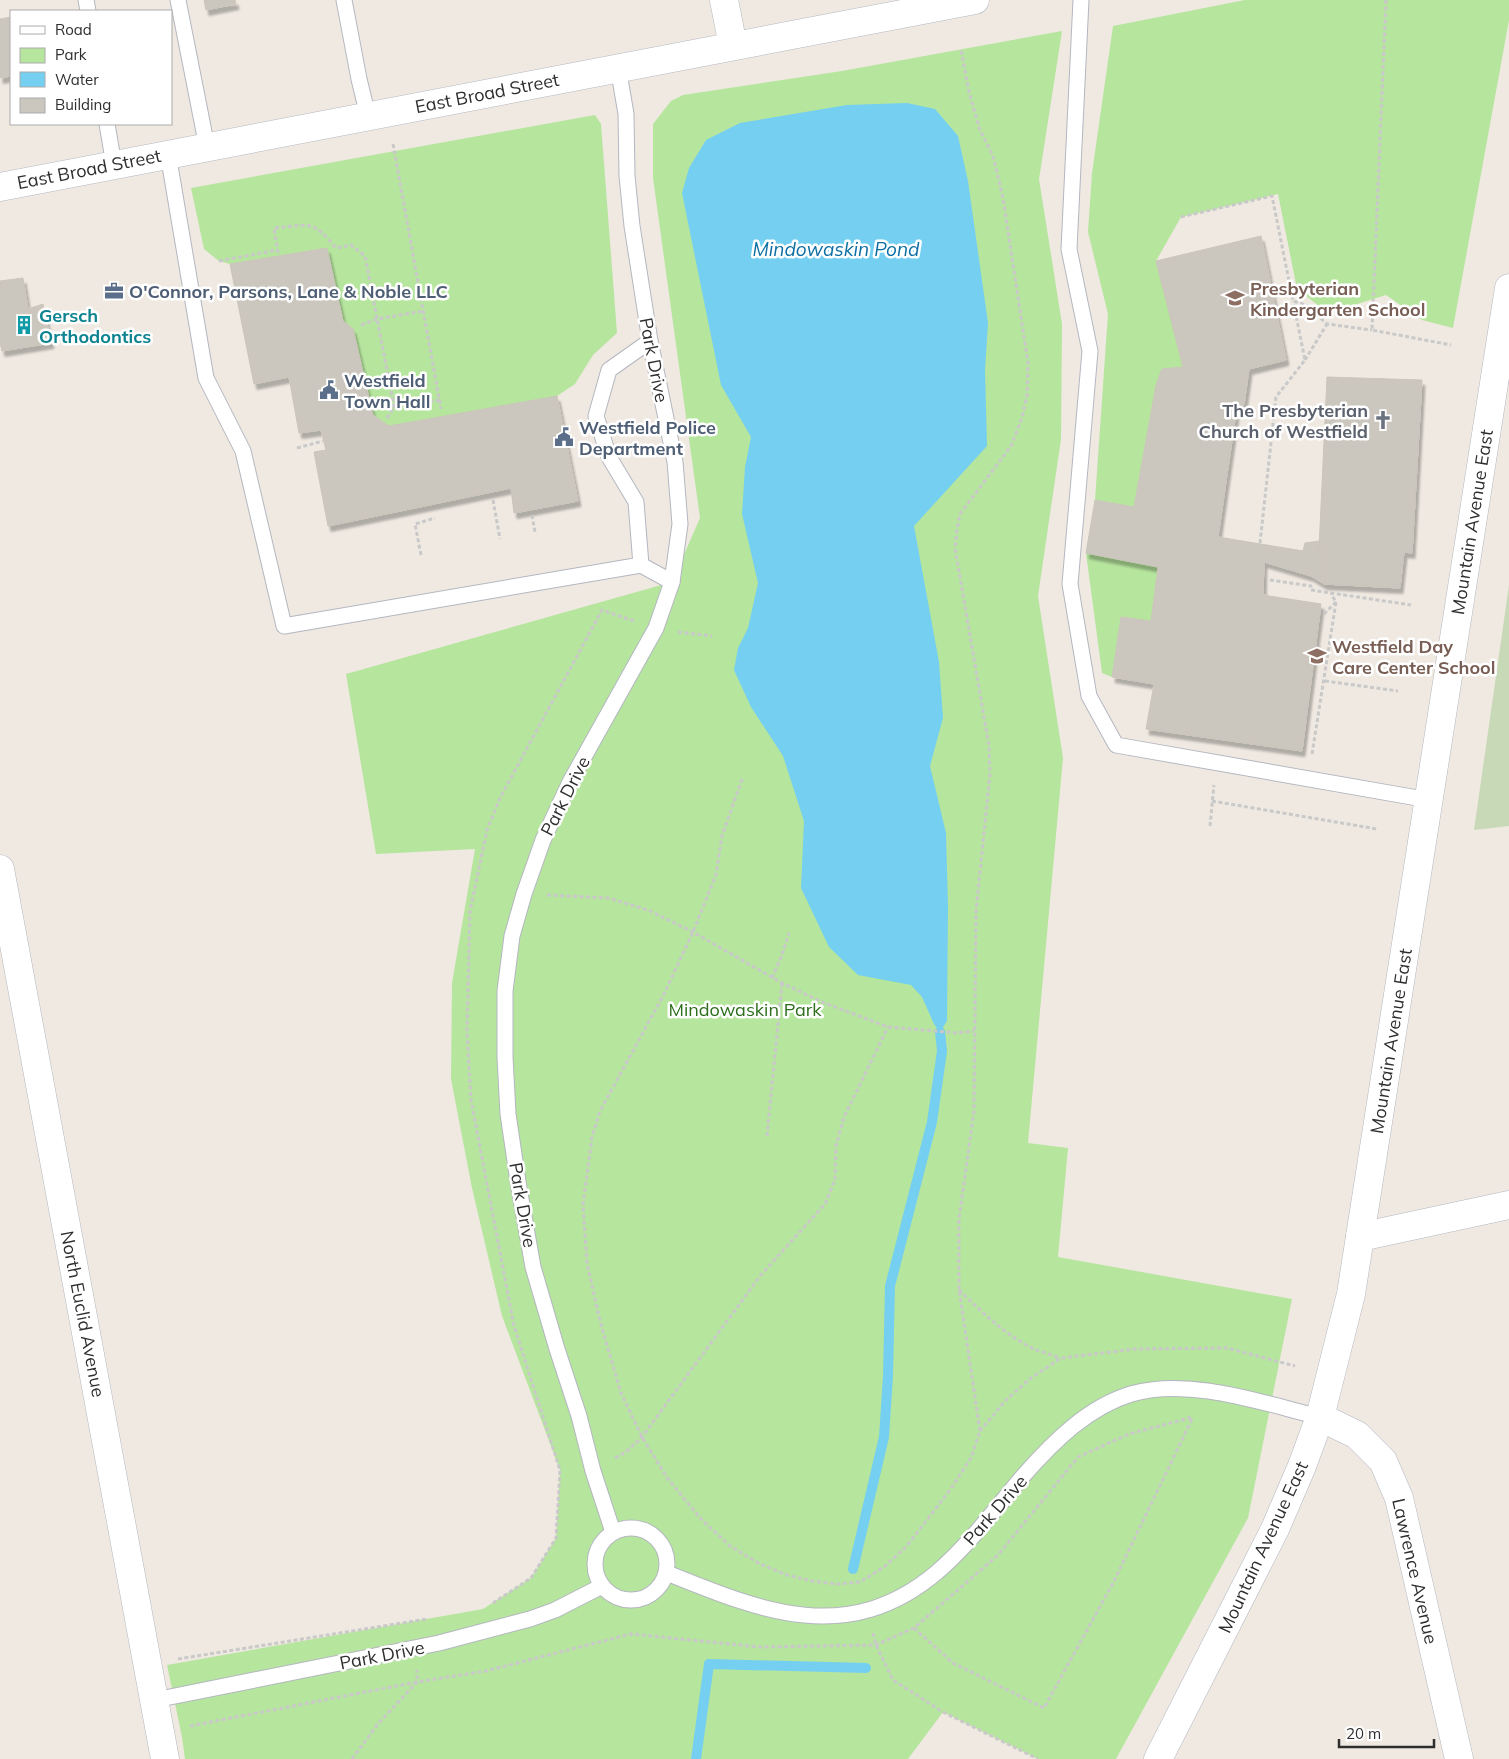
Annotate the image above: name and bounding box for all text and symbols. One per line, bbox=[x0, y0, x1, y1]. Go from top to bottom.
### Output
legend bbox=[10, 10, 172, 125]
text: Road bbox=[55, 20, 92, 39]
text: Park bbox=[55, 45, 87, 64]
street label: East Broad Street bbox=[413, 68, 561, 118]
text: Water bbox=[55, 70, 99, 89]
text: Building bbox=[55, 95, 111, 114]
street label: East Broad Street bbox=[15, 144, 163, 194]
water label: Mindowaskin Pond bbox=[753, 237, 920, 261]
place label: Presbyterian Kindergarten School bbox=[1250, 277, 1425, 321]
office icon: O'Connor, Parsons, Lane & Noble LLC bbox=[103, 280, 125, 302]
place label: O'Connor, Parsons, Lane & Noble LLC bbox=[129, 280, 448, 303]
school or university icon: Presbyterian Kindergarten School bbox=[1224, 287, 1246, 309]
place label: Gersch Orthodontics bbox=[39, 304, 151, 348]
building icon: Gersch Orthodontics bbox=[13, 314, 35, 336]
street label: Park Drive bbox=[634, 316, 674, 404]
place label: Westfield Town Hall bbox=[344, 369, 430, 413]
public building icon: Westfield Town Hall bbox=[318, 379, 340, 401]
place label: The Presbyterian Church of Westfield bbox=[1199, 399, 1368, 443]
church icon: The Presbyterian Church of Westfield bbox=[1372, 409, 1394, 431]
place label: Westfield Police Department bbox=[579, 416, 716, 460]
public building icon: Westfield Police Department bbox=[553, 426, 575, 448]
street label: Mountain Avenue East bbox=[1446, 428, 1498, 616]
place label: Westfield Day Care Center School bbox=[1332, 635, 1495, 679]
school or university icon: Westfield Day Care Center School bbox=[1306, 645, 1328, 667]
street label: Park Drive bbox=[535, 752, 595, 840]
street label: Mountain Avenue East bbox=[1365, 947, 1417, 1135]
park label: Mindowaskin Park bbox=[668, 998, 822, 1021]
street label: Park Drive bbox=[504, 1161, 542, 1249]
street label: North Euclid Avenue bbox=[56, 1229, 110, 1399]
street label: Mountain Avenue East bbox=[1213, 1457, 1313, 1637]
street label: Park Drive bbox=[958, 1470, 1032, 1550]
street label: Lawrence Avenue bbox=[1387, 1496, 1443, 1646]
street label: Park Drive bbox=[338, 1635, 426, 1675]
scale bar bbox=[1339, 1716, 1434, 1748]
text: 20 m bbox=[1346, 1724, 1381, 1743]

